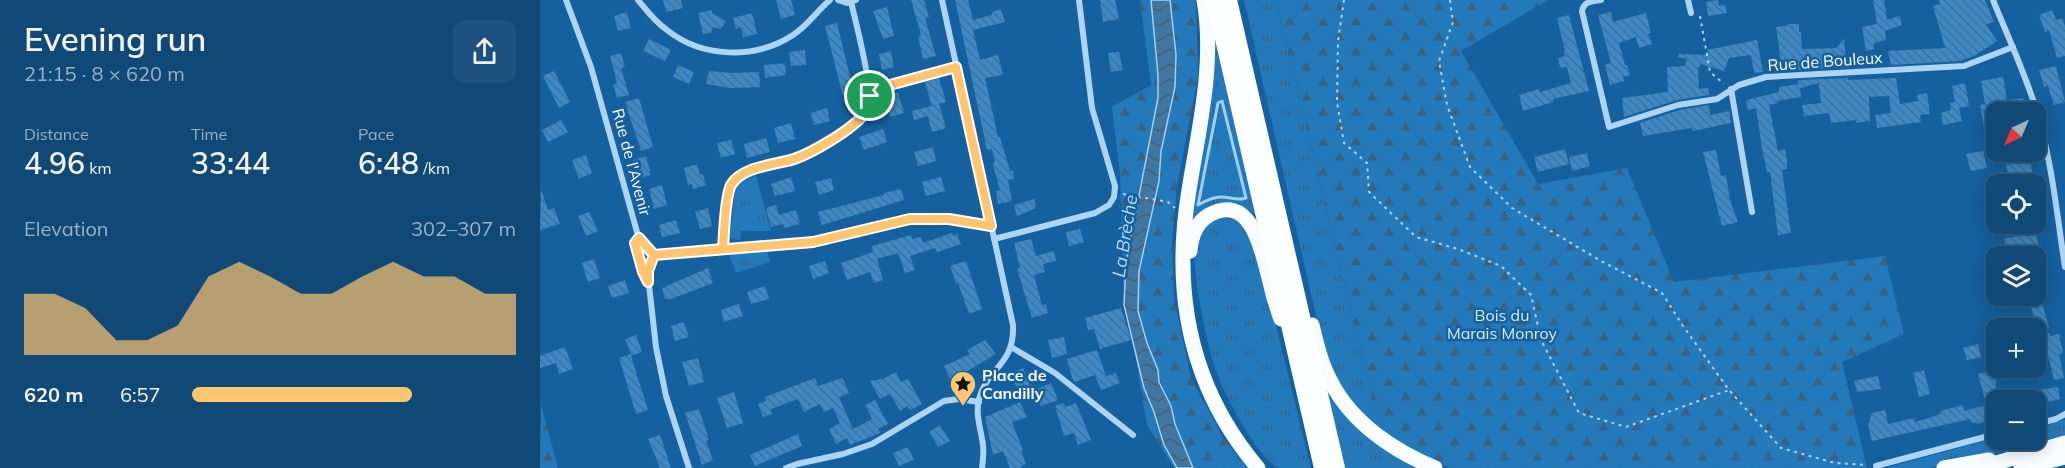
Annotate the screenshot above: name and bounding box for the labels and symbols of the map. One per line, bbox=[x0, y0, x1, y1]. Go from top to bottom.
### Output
street label: Rue de Bouleux bbox=[1767, 47, 1884, 75]
pin bbox=[844, 70, 895, 121]
north arrow bbox=[1986, 102, 2046, 162]
street label: Rue de l'Avenir bbox=[608, 106, 656, 218]
water label: La Brèche bbox=[1107, 193, 1142, 279]
park label: Bois du Marais Monroy bbox=[1447, 305, 1558, 343]
place label: Place de Candilly bbox=[982, 365, 1047, 403]
place icon: Place de Candilly bbox=[948, 369, 978, 407]

